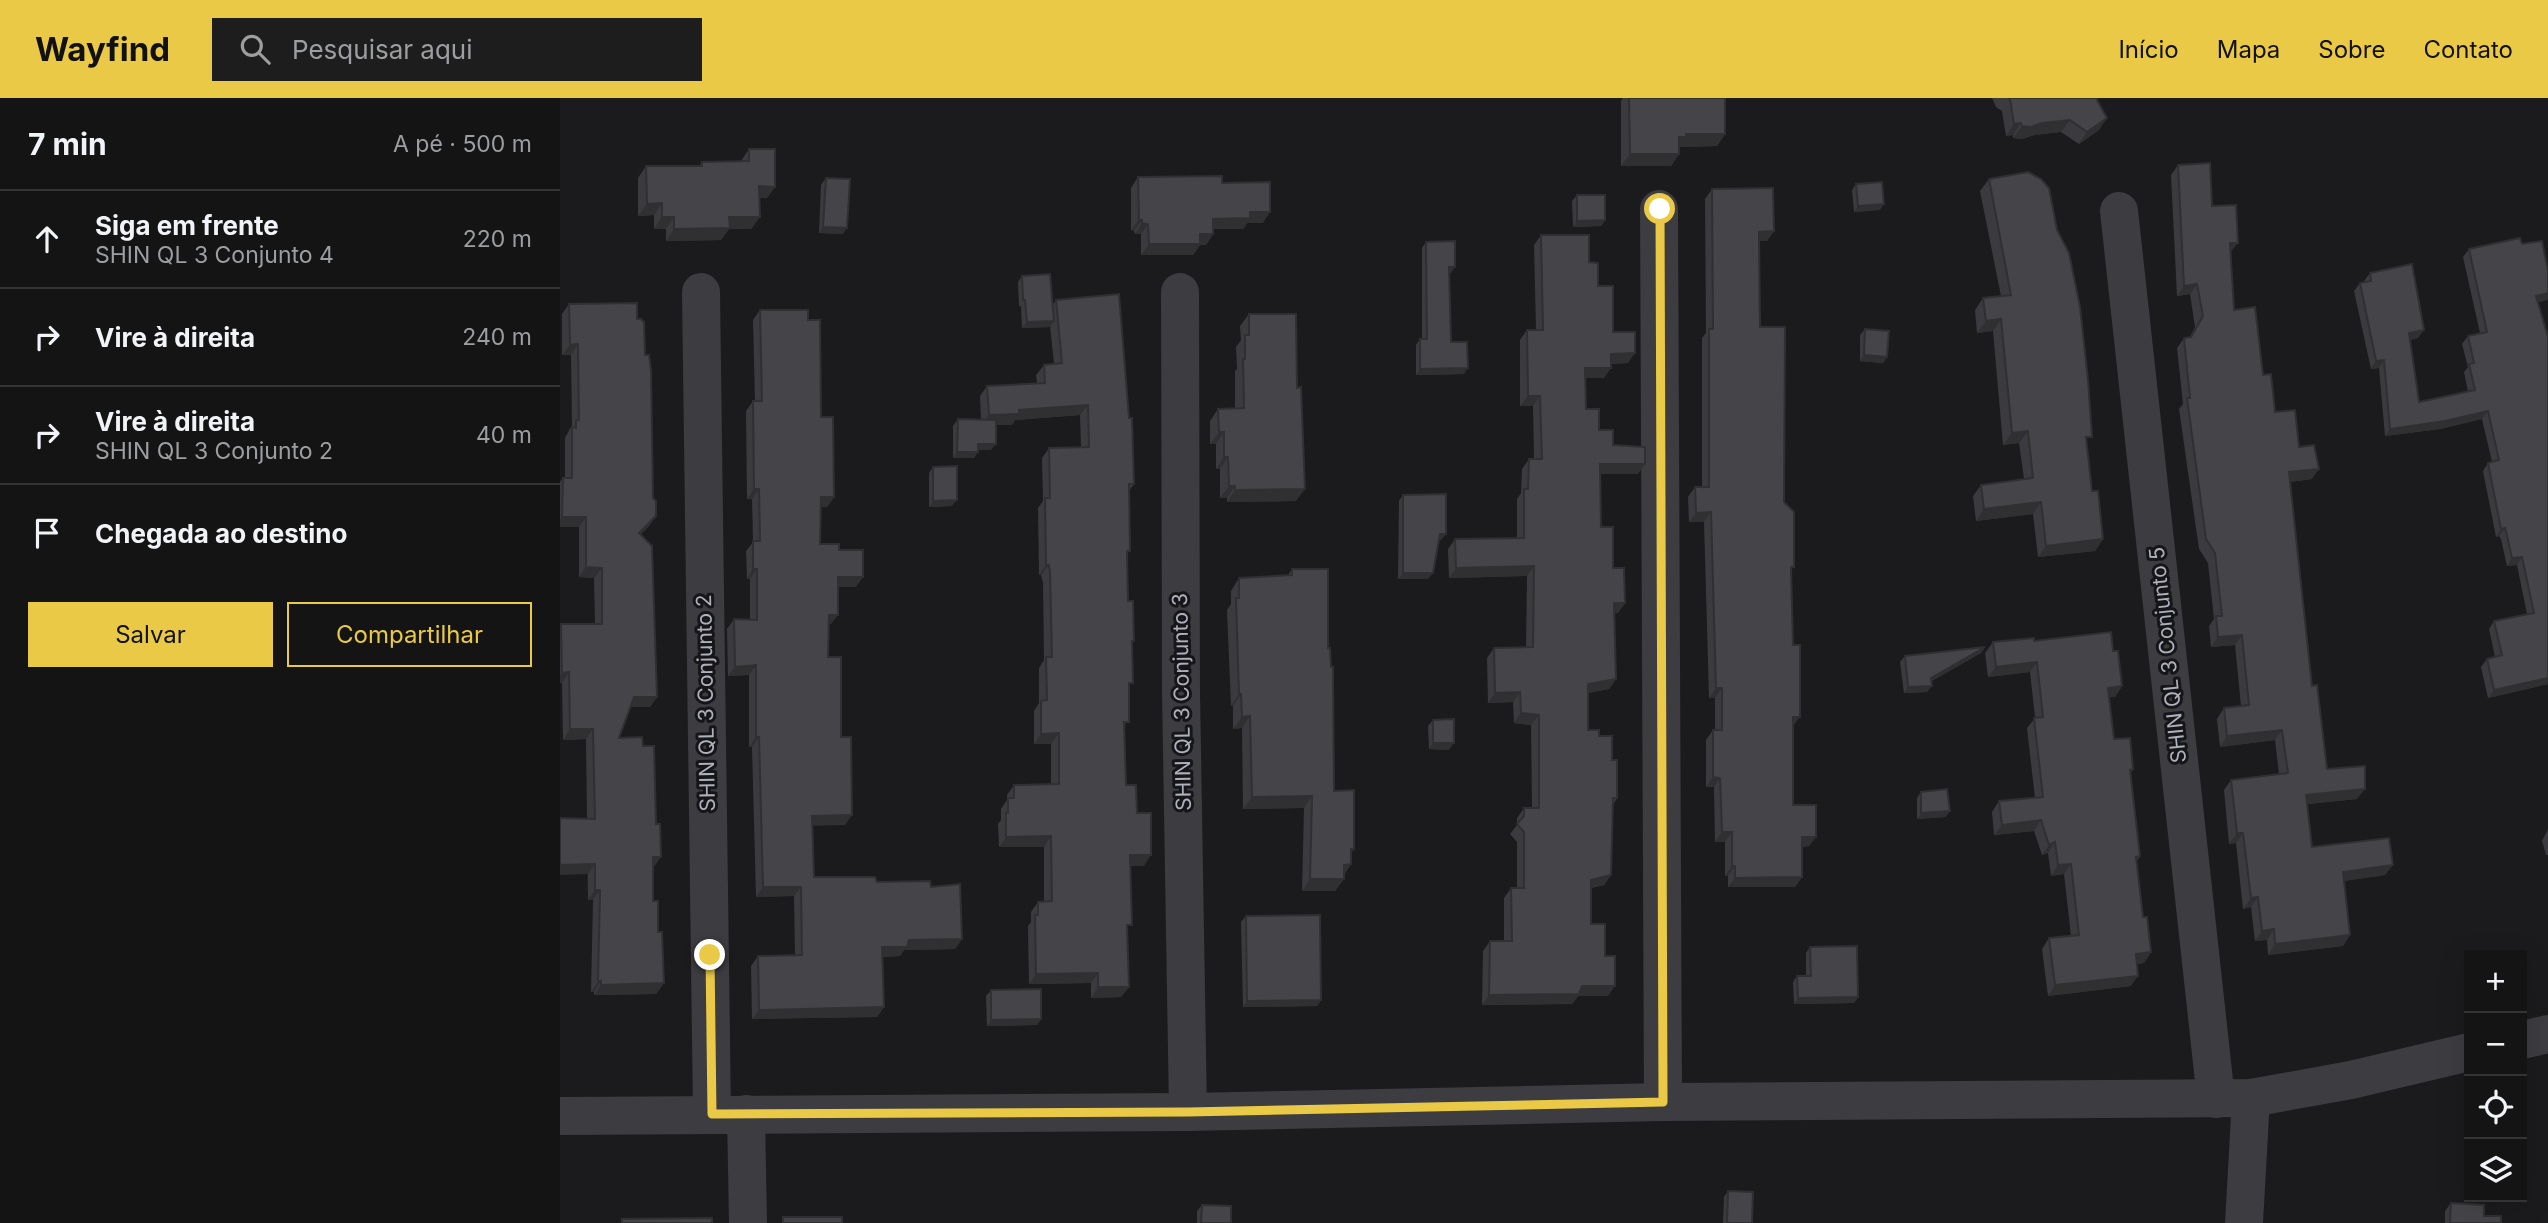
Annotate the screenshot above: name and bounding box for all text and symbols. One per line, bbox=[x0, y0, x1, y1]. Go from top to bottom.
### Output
search box bbox=[212, 18, 702, 81]
text: Wayfind bbox=[35, 29, 170, 69]
icon: search bbox=[236, 30, 274, 68]
text: Pesquisar aqui bbox=[292, 34, 473, 65]
text: Início bbox=[2118, 35, 2179, 64]
text: Mapa bbox=[2217, 35, 2280, 64]
text: Sobre bbox=[2318, 35, 2385, 64]
text: Contato bbox=[2423, 35, 2513, 64]
text: 7 min bbox=[28, 126, 107, 162]
text: A pé · 500 m bbox=[393, 130, 532, 158]
route start bbox=[1644, 193, 1675, 224]
text: Siga em frente bbox=[95, 210, 279, 241]
icon: ahead bbox=[28, 220, 66, 258]
text: 220 m bbox=[463, 225, 532, 253]
text: SHIN QL 3 Conjunto 4 bbox=[95, 241, 334, 269]
icon: right bbox=[28, 318, 66, 356]
text: Vire à direita bbox=[95, 322, 255, 353]
text: 240 m bbox=[462, 323, 532, 351]
text: Vire à direita bbox=[95, 406, 255, 437]
icon: right bbox=[28, 416, 66, 454]
text: 40 m bbox=[476, 421, 532, 449]
text: SHIN QL 3 Conjunto 2 bbox=[95, 437, 333, 465]
icon: arrive bbox=[28, 514, 66, 552]
text: Chegada ao destino bbox=[95, 518, 347, 549]
street label: SHIN QL 3 Conjunto 5 bbox=[2144, 546, 2191, 764]
street label: SHIN QL 3 Conjunto 3 bbox=[1167, 593, 1196, 811]
street label: SHIN QL 3 Conjunto 2 bbox=[691, 594, 720, 812]
button: Salvar bbox=[28, 602, 273, 667]
button: Compartilhar bbox=[287, 602, 532, 667]
route end bbox=[694, 939, 725, 970]
map controls bbox=[2464, 950, 2527, 1202]
button: + bbox=[2464, 950, 2527, 1013]
button: − bbox=[2464, 1013, 2527, 1076]
button: locate bbox=[2464, 1076, 2527, 1139]
button: layers bbox=[2464, 1139, 2527, 1202]

